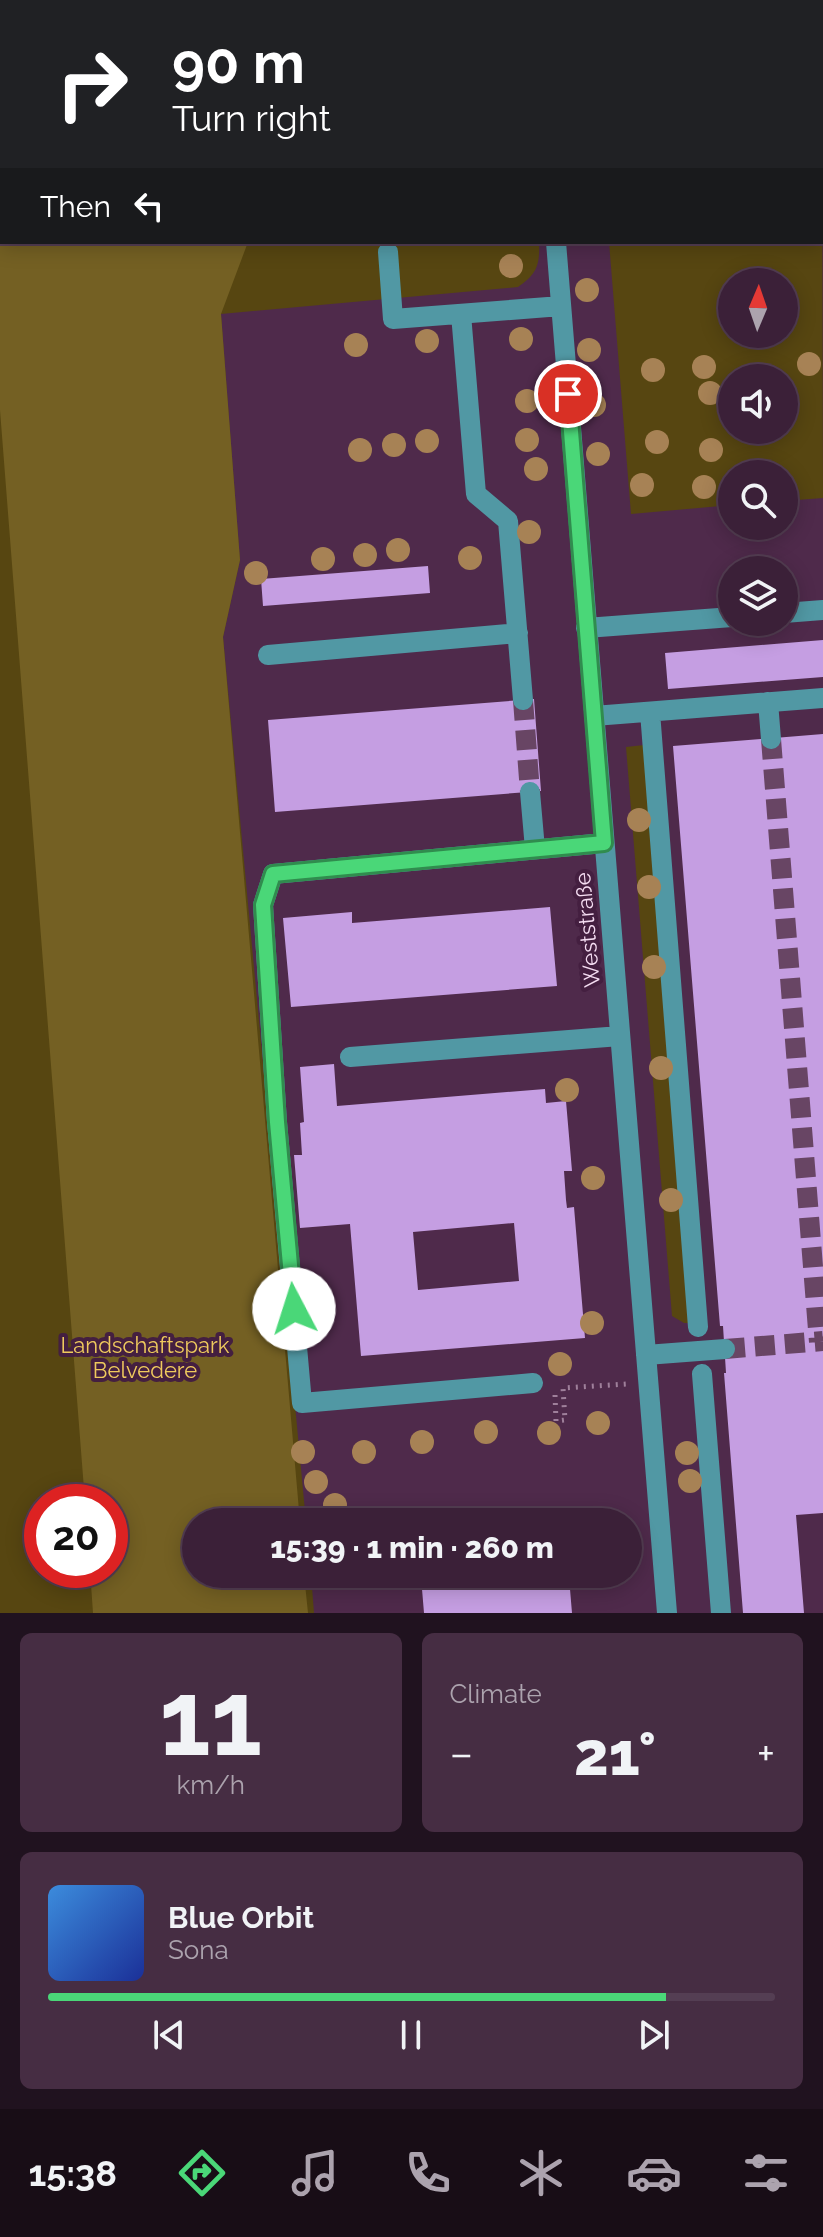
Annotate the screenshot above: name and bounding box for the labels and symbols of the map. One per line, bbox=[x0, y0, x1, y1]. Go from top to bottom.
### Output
north arrow bbox=[718, 268, 798, 348]
pin bbox=[534, 360, 602, 428]
street label: Weststraße bbox=[569, 871, 605, 988]
position arrow bbox=[252, 1267, 336, 1351]
park label: Landschaftspark Belvedere bbox=[61, 1332, 230, 1383]
speed limit sign: 20 bbox=[24, 1484, 128, 1588]

